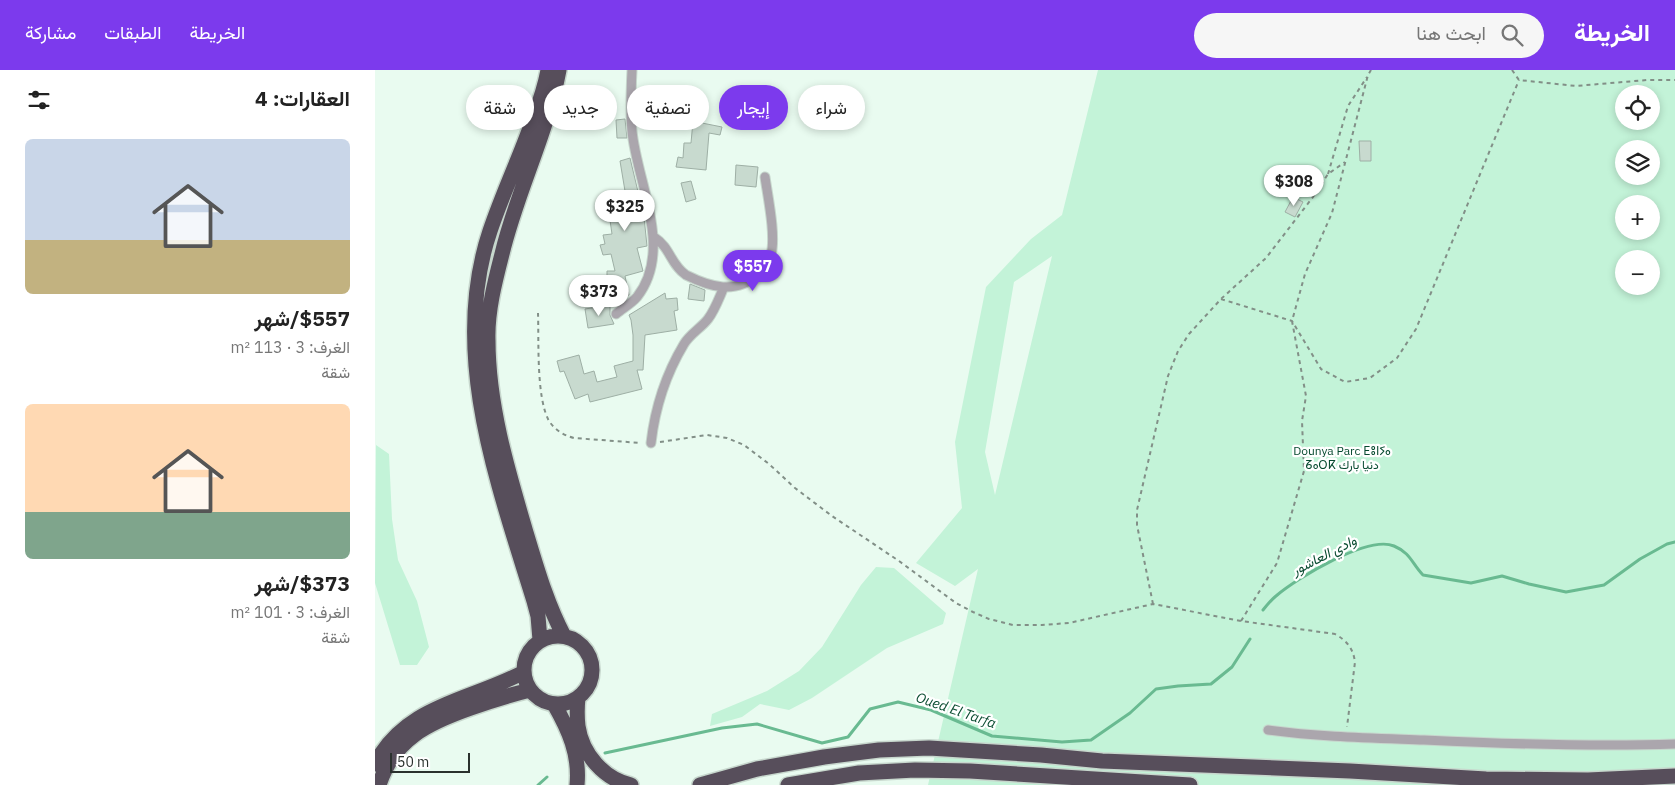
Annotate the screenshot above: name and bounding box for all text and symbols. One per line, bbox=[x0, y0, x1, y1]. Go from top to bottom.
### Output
search box bbox=[1194, 13, 1544, 58]
text: الخريطة bbox=[1574, 16, 1650, 48]
text: مشاركة bbox=[25, 21, 76, 44]
text: الطبقات bbox=[104, 21, 161, 44]
text: الخريطة bbox=[189, 21, 245, 44]
text: ابحث هنا bbox=[1416, 21, 1486, 45]
icon: search bbox=[1498, 21, 1526, 49]
text: العقارات: 4 bbox=[255, 84, 350, 112]
chip: شقة bbox=[466, 85, 534, 130]
chip: جديد bbox=[544, 85, 617, 130]
chip: تصفية bbox=[627, 85, 709, 130]
chip: إيجار bbox=[719, 85, 788, 130]
chip: شراء bbox=[798, 85, 865, 130]
map controls bbox=[1615, 85, 1660, 295]
button: locate bbox=[1615, 85, 1660, 130]
icon: filters bbox=[25, 86, 53, 114]
button: layers bbox=[1615, 140, 1660, 185]
pin: $308 bbox=[1264, 164, 1324, 207]
icon: home bbox=[143, 171, 233, 261]
text: $308 bbox=[1275, 171, 1313, 191]
pin: $325 bbox=[595, 190, 655, 232]
button: + bbox=[1615, 195, 1660, 240]
text: $325 bbox=[606, 196, 644, 216]
pin: $557 bbox=[723, 250, 783, 292]
button: − bbox=[1615, 250, 1660, 295]
text: $557 bbox=[734, 256, 772, 276]
pin: $373 bbox=[569, 274, 629, 317]
text: $373 bbox=[580, 281, 618, 301]
text: $557/شهر bbox=[254, 304, 350, 332]
text: الغرف: 3 · 113 m² bbox=[231, 337, 350, 357]
text: شقة bbox=[321, 362, 350, 382]
icon: home bbox=[143, 436, 233, 526]
park label: Dounya Parc ⴹⵓⵏⵢⴰ ⵒⴰⵔⴽ دنيا بارك bbox=[1293, 443, 1391, 473]
water label: وادي العاشور bbox=[1288, 531, 1361, 582]
text: $373/شهر bbox=[254, 569, 350, 597]
text: الغرف: 3 · 101 m² bbox=[231, 602, 350, 622]
text: شقة bbox=[321, 627, 350, 647]
water label: Oued El Tarfa bbox=[914, 688, 998, 732]
scale bar bbox=[390, 750, 470, 773]
text: 50 m bbox=[397, 753, 429, 771]

